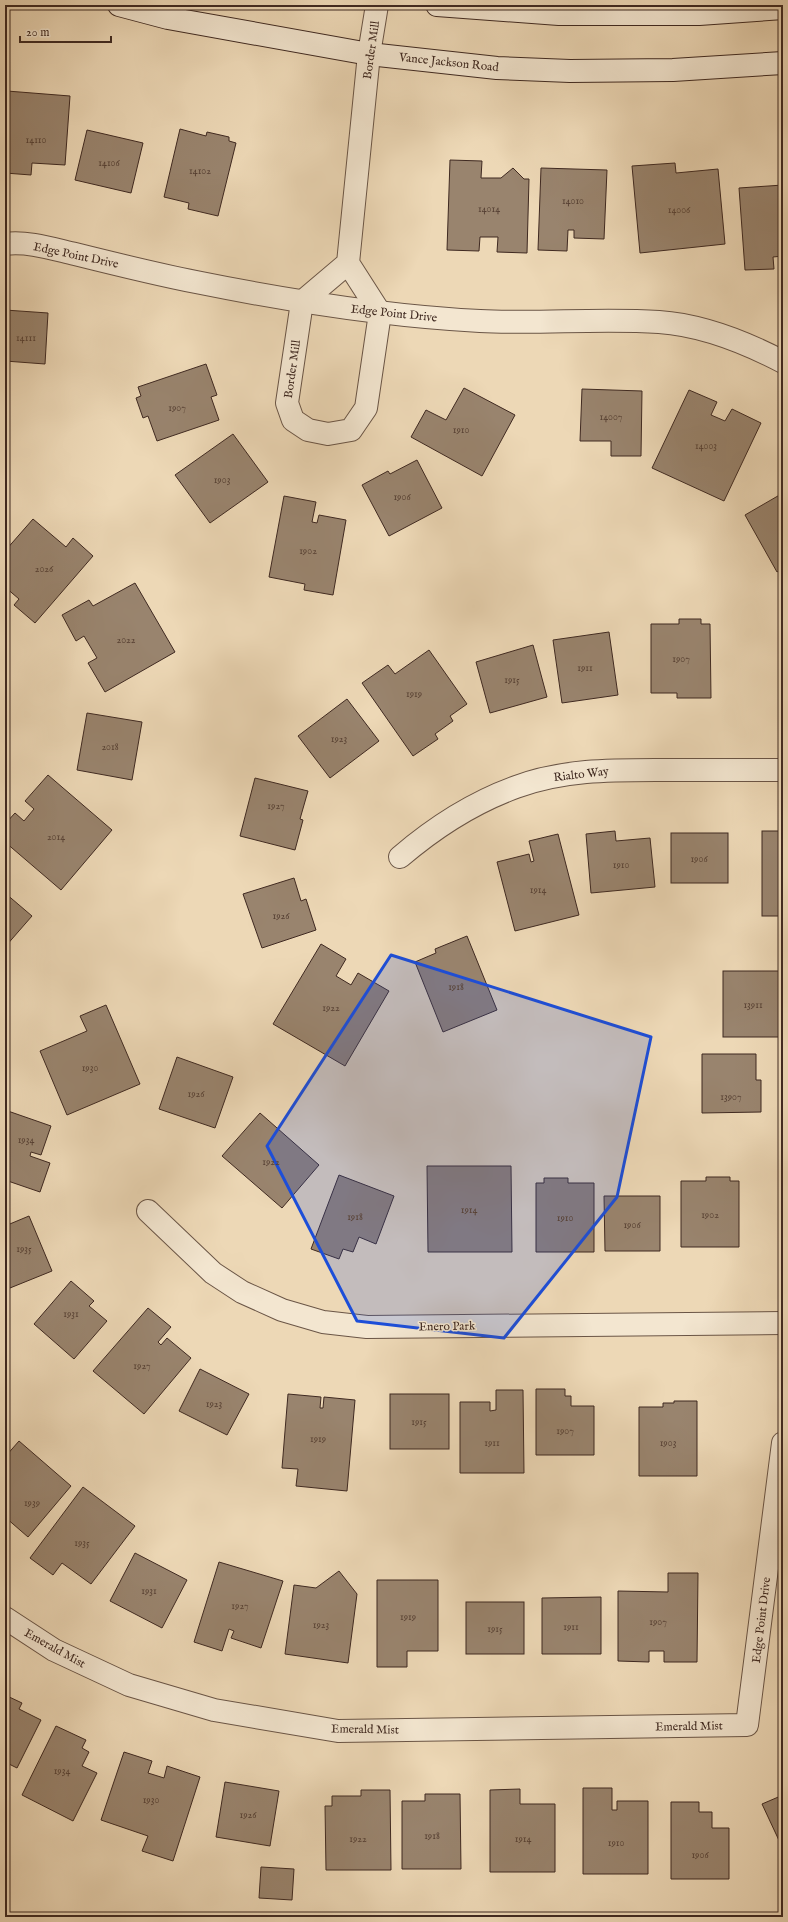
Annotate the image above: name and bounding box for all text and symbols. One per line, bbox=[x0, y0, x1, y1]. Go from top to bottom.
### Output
scale bar bbox=[20, 18, 111, 44]
street label: Border Mill bbox=[360, 19, 383, 80]
text: 20 m bbox=[26, 25, 49, 40]
street label: Vance Jackson Road bbox=[397, 50, 500, 76]
house number: 14110 bbox=[26, 134, 47, 147]
house number: 14106 bbox=[98, 157, 120, 170]
house number: 14102 bbox=[189, 165, 211, 178]
house number: 14010 bbox=[562, 195, 584, 208]
house number: 14014 bbox=[478, 203, 500, 216]
house number: 14006 bbox=[668, 204, 691, 217]
street label: Edge Point Drive bbox=[32, 239, 120, 272]
street label: Edge Point Drive bbox=[350, 302, 438, 326]
house number: 14111 bbox=[16, 332, 36, 345]
street label: Border Mill bbox=[281, 338, 304, 399]
house number: 1907 bbox=[168, 402, 186, 415]
house number: 14007 bbox=[599, 411, 623, 424]
house number: 1910 bbox=[453, 424, 469, 437]
house number: 14003 bbox=[695, 440, 717, 453]
house number: 1903 bbox=[214, 474, 231, 487]
house number: 1906 bbox=[393, 491, 411, 504]
house number: 1902 bbox=[299, 545, 317, 558]
house number: 2026 bbox=[35, 563, 54, 576]
house number: 2022 bbox=[117, 634, 136, 647]
house number: 1907 bbox=[672, 653, 690, 666]
house number: 1911 bbox=[577, 662, 593, 675]
house number: 1915 bbox=[504, 674, 520, 687]
house number: 1919 bbox=[406, 688, 422, 701]
house number: 1923 bbox=[331, 733, 348, 746]
house number: 2018 bbox=[101, 741, 119, 754]
street label: Rialto Way bbox=[553, 764, 610, 785]
house number: 1927 bbox=[267, 800, 285, 813]
house number: 2014 bbox=[47, 831, 65, 844]
house number: 1906 bbox=[690, 853, 708, 866]
house number: 1910 bbox=[613, 859, 629, 872]
house number: 1914 bbox=[530, 884, 546, 897]
house number: 1926 bbox=[272, 910, 290, 923]
house number: 1918 bbox=[448, 981, 464, 994]
house number: 13911 bbox=[743, 999, 763, 1012]
house number: 1922 bbox=[322, 1002, 340, 1015]
house number: 1930 bbox=[82, 1062, 98, 1075]
house number: 1926 bbox=[187, 1088, 205, 1101]
house number: 13907 bbox=[720, 1091, 742, 1104]
house number: 1934 bbox=[18, 1134, 34, 1147]
house number: 1922 bbox=[262, 1156, 280, 1169]
house number: 1914 bbox=[461, 1204, 477, 1217]
house number: 1902 bbox=[701, 1209, 719, 1222]
house number: 1918 bbox=[347, 1211, 363, 1224]
house number: 1910 bbox=[557, 1212, 573, 1225]
house number: 1906 bbox=[623, 1219, 641, 1232]
house number: 1935 bbox=[16, 1243, 32, 1256]
house number: 1931 bbox=[63, 1308, 79, 1321]
street label: Enero Park bbox=[419, 1318, 476, 1334]
house number: 1927 bbox=[133, 1360, 151, 1373]
house number: 1923 bbox=[206, 1398, 223, 1411]
house number: 1915 bbox=[411, 1416, 427, 1429]
house number: 1907 bbox=[556, 1425, 574, 1438]
house number: 1919 bbox=[310, 1433, 326, 1446]
house number: 1911 bbox=[484, 1437, 500, 1450]
house number: 1903 bbox=[660, 1437, 677, 1450]
house number: 1939 bbox=[24, 1497, 40, 1510]
house number: 1935 bbox=[74, 1537, 90, 1550]
street label: Edge Point Drive bbox=[749, 1576, 774, 1664]
house number: 1931 bbox=[141, 1585, 157, 1598]
house number: 1927 bbox=[231, 1600, 249, 1613]
house number: 1919 bbox=[400, 1611, 416, 1624]
house number: 1907 bbox=[649, 1616, 667, 1629]
house number: 1923 bbox=[313, 1619, 330, 1632]
house number: 1911 bbox=[563, 1621, 579, 1634]
house number: 1915 bbox=[487, 1623, 503, 1636]
street label: Emerald Mist bbox=[22, 1625, 88, 1671]
street label: Emerald Mist bbox=[655, 1718, 723, 1735]
street label: Emerald Mist bbox=[331, 1721, 399, 1738]
house number: 1934 bbox=[54, 1765, 70, 1778]
house number: 1930 bbox=[143, 1794, 159, 1807]
house number: 1926 bbox=[239, 1809, 257, 1822]
house number: 1918 bbox=[424, 1830, 440, 1843]
house number: 1922 bbox=[349, 1833, 367, 1846]
house number: 1914 bbox=[515, 1833, 531, 1846]
house number: 1910 bbox=[608, 1837, 624, 1850]
house number: 1906 bbox=[691, 1849, 709, 1862]

